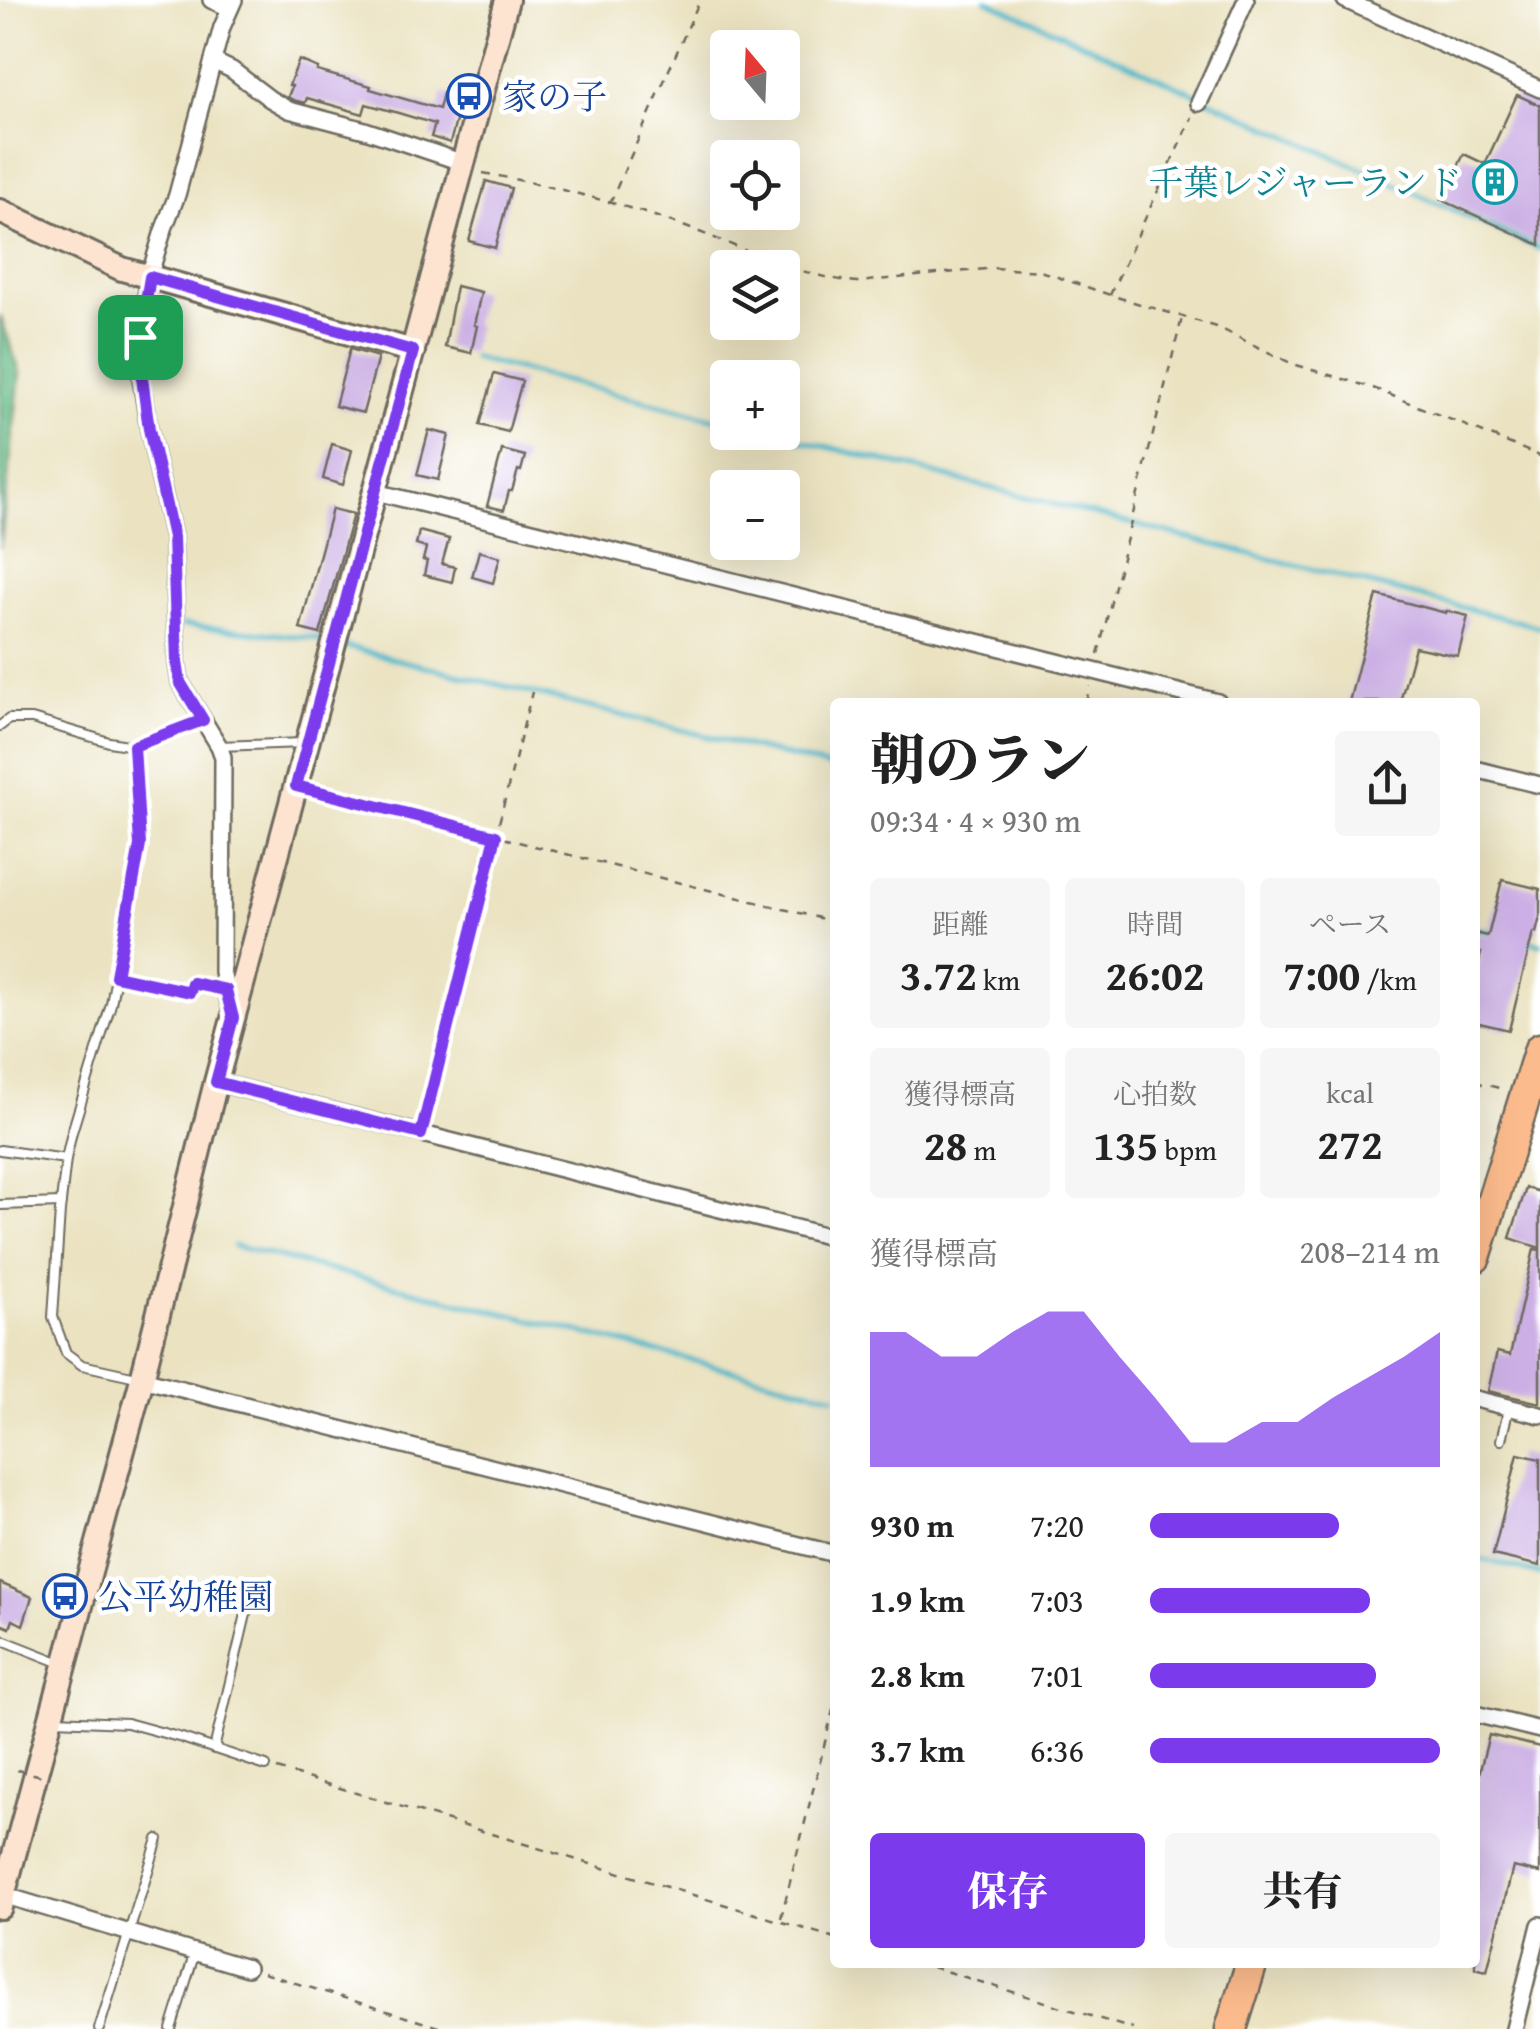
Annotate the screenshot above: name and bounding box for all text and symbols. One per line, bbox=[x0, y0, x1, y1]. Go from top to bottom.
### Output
north arrow bbox=[710, 30, 800, 120]
map controls bbox=[710, 30, 800, 560]
place label: 家の子 bbox=[502, 71, 607, 122]
bus stop icon: 家の子 bbox=[446, 73, 492, 119]
button: locate bbox=[710, 140, 800, 230]
place label: 千葉レジャーランド bbox=[1149, 157, 1462, 208]
building icon: 千葉レジャーランド bbox=[1472, 159, 1518, 205]
button: layers bbox=[710, 250, 800, 340]
pin bbox=[98, 295, 183, 380]
icon: arrive bbox=[113, 310, 168, 365]
button: + bbox=[710, 360, 800, 450]
button: − bbox=[710, 470, 800, 560]
text: 朝のラン bbox=[870, 719, 1090, 799]
button: share bbox=[1335, 731, 1440, 836]
text: 09:34 · 4 × 930 m bbox=[870, 797, 1081, 844]
text: 距離 bbox=[932, 903, 988, 944]
text: 時間 bbox=[1127, 903, 1183, 944]
text: ペース bbox=[1309, 903, 1391, 944]
text: 3.72 bbox=[900, 944, 977, 1005]
text: 26:02 bbox=[1106, 944, 1204, 1005]
text: 7:00 bbox=[1283, 944, 1360, 1005]
text: km bbox=[977, 959, 1020, 1000]
text: /km bbox=[1360, 959, 1417, 1000]
text: kcal bbox=[1326, 1072, 1374, 1113]
text: 獲得標高 bbox=[904, 1073, 1016, 1114]
text: 心拍数 bbox=[1113, 1073, 1197, 1114]
text: 272 bbox=[1317, 1113, 1383, 1174]
text: 28 bbox=[924, 1114, 967, 1175]
text: 135 bbox=[1093, 1114, 1158, 1175]
text: m bbox=[967, 1129, 996, 1170]
text: bpm bbox=[1158, 1129, 1217, 1170]
text: 208–214 m bbox=[1299, 1228, 1440, 1275]
text: 獲得標高 bbox=[870, 1230, 998, 1277]
text: 930 m bbox=[870, 1502, 954, 1549]
text: 7:20 bbox=[1030, 1502, 1084, 1549]
place label: 公平幼稚園 bbox=[98, 1571, 273, 1622]
bus stop icon: 公平幼稚園 bbox=[42, 1573, 88, 1619]
text: 1.9 km bbox=[870, 1577, 965, 1624]
text: 7:03 bbox=[1030, 1577, 1084, 1624]
text: 2.8 km bbox=[870, 1652, 965, 1699]
text: 7:01 bbox=[1030, 1652, 1084, 1699]
text: 3.7 km bbox=[870, 1727, 965, 1774]
text: 6:36 bbox=[1030, 1727, 1084, 1774]
button: 保存 bbox=[870, 1833, 1145, 1948]
button: 共有 bbox=[1165, 1833, 1440, 1948]

